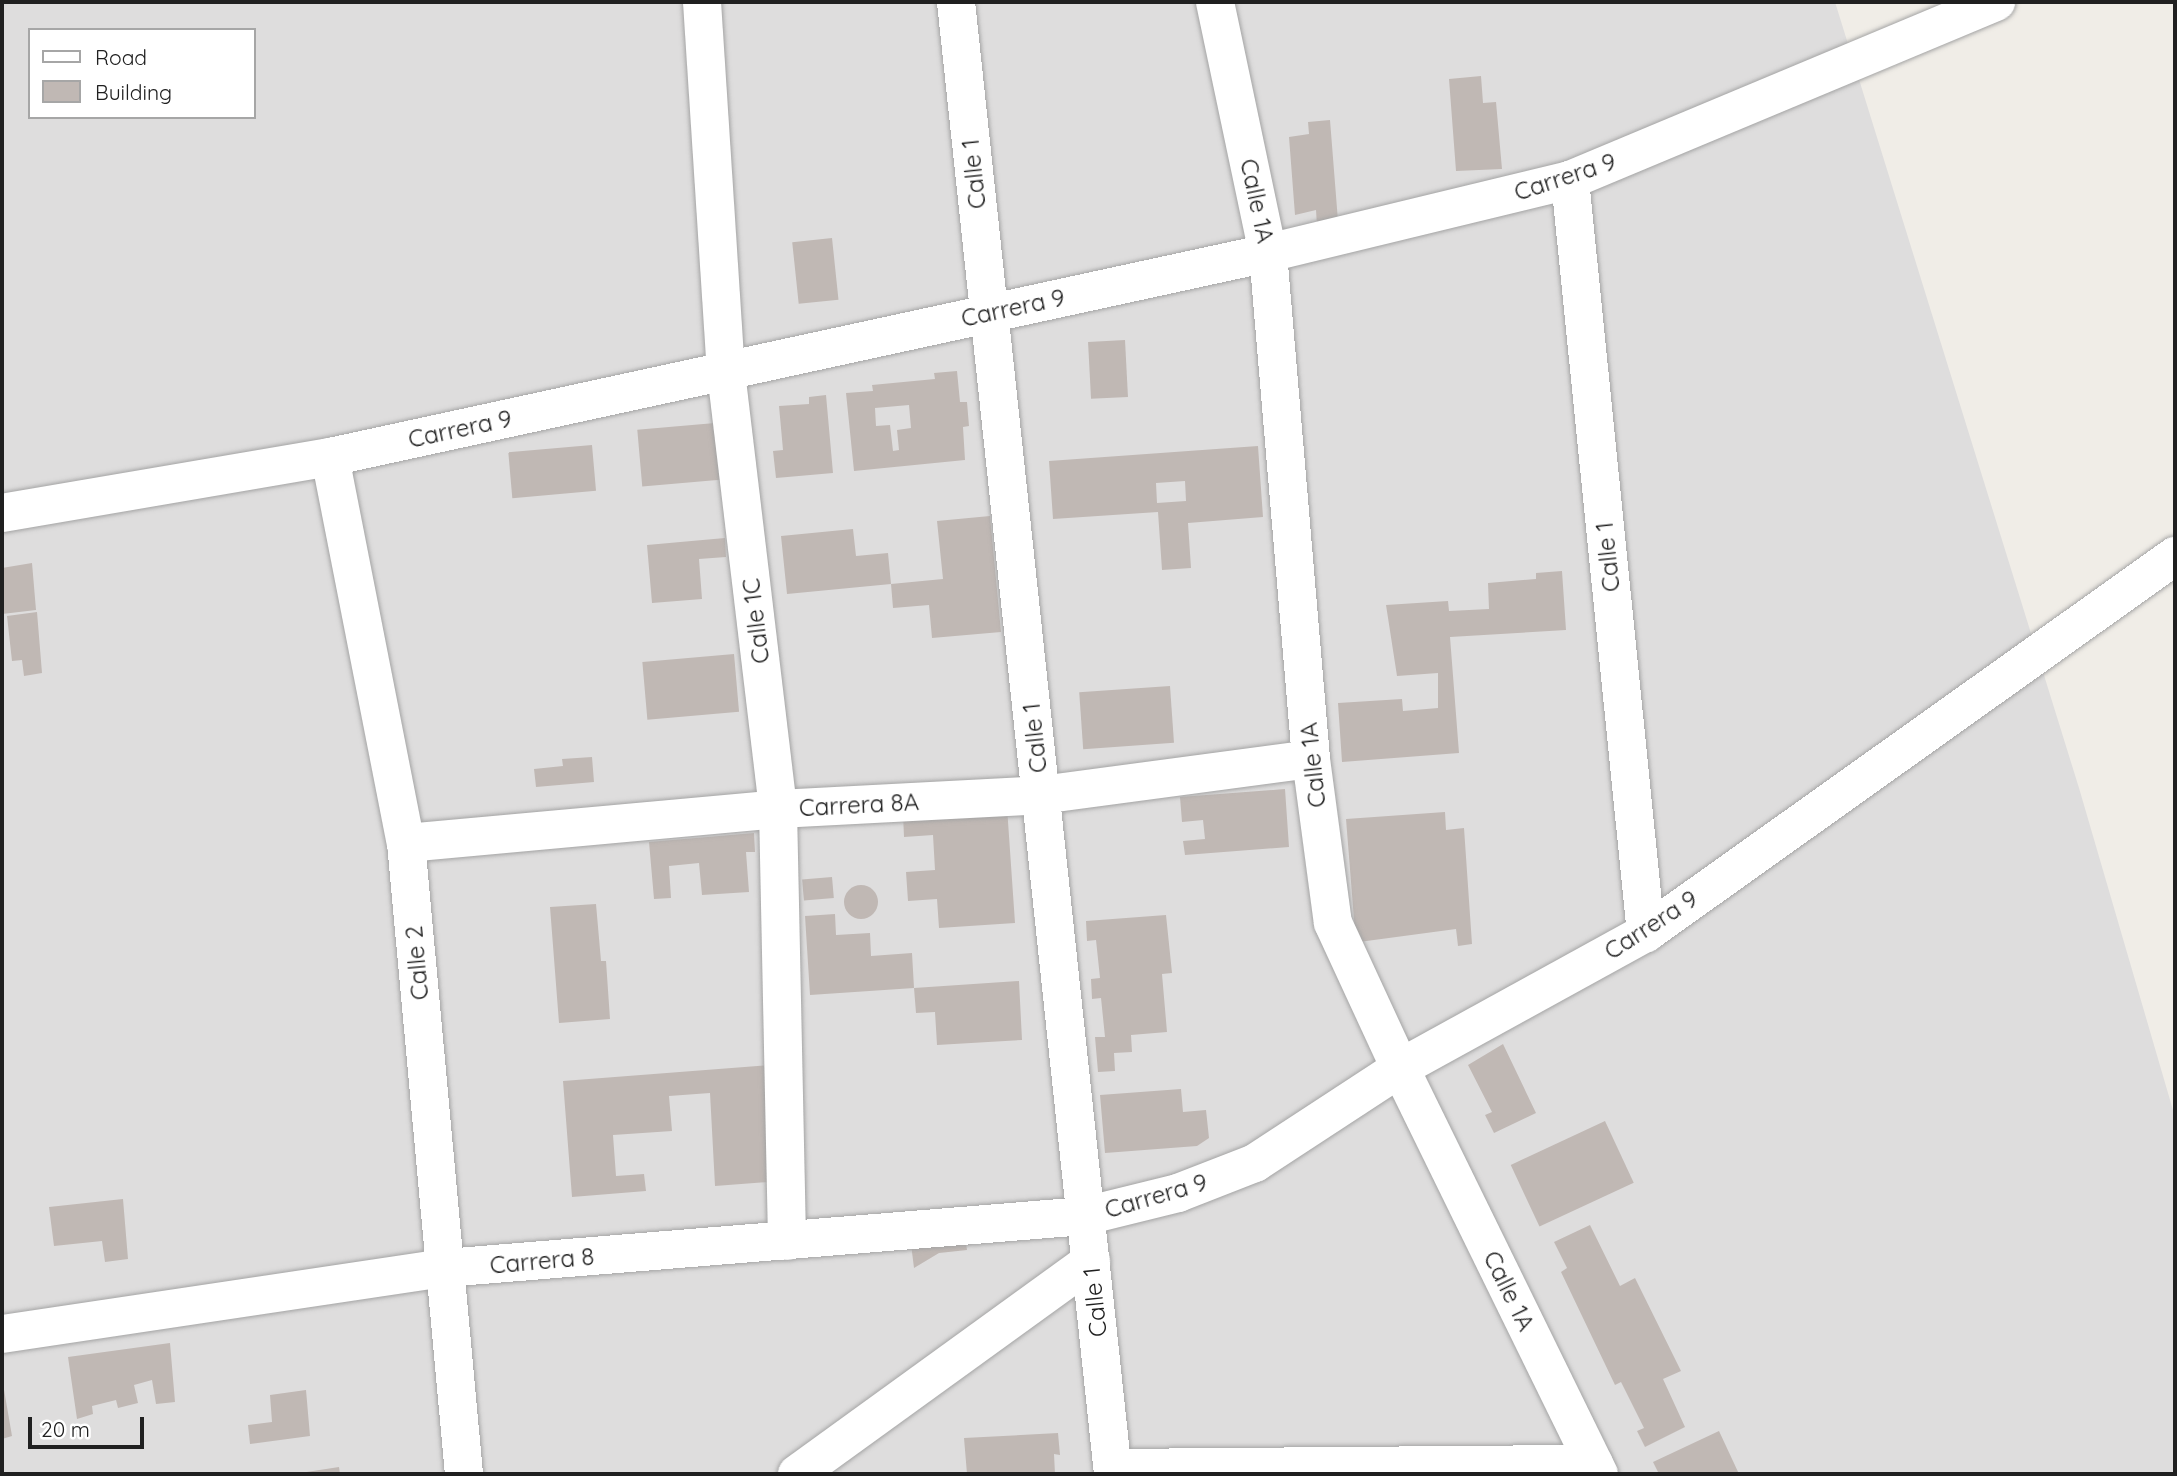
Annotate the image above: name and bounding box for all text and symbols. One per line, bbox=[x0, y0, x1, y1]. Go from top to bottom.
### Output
legend bbox=[28, 28, 256, 119]
text: Road bbox=[95, 44, 147, 70]
text: Building bbox=[95, 79, 172, 105]
street label: Calle 1 bbox=[956, 138, 992, 210]
street label: Carrera 9 bbox=[1511, 147, 1619, 207]
street label: Calle 1A bbox=[1234, 156, 1280, 246]
street label: Carrera 9 bbox=[959, 283, 1067, 333]
street label: Carrera 9 bbox=[406, 404, 514, 454]
street label: Calle 1 bbox=[1590, 521, 1626, 593]
street label: Calle 1C bbox=[736, 577, 776, 665]
street label: Calle 1 bbox=[1017, 702, 1053, 774]
street label: Calle 1A bbox=[1294, 721, 1332, 809]
street label: Carrera 8A bbox=[798, 787, 920, 823]
street label: Carrera 9 bbox=[1599, 884, 1703, 966]
street label: Calle 2 bbox=[399, 925, 435, 1001]
street label: Carrera 9 bbox=[1101, 1168, 1211, 1224]
street label: Carrera 8 bbox=[489, 1242, 595, 1280]
street label: Calle 1A bbox=[1477, 1246, 1541, 1336]
street label: Calle 1 bbox=[1077, 1266, 1113, 1338]
scale bar bbox=[32, 1402, 147, 1446]
text: 20 m bbox=[41, 1416, 90, 1442]

